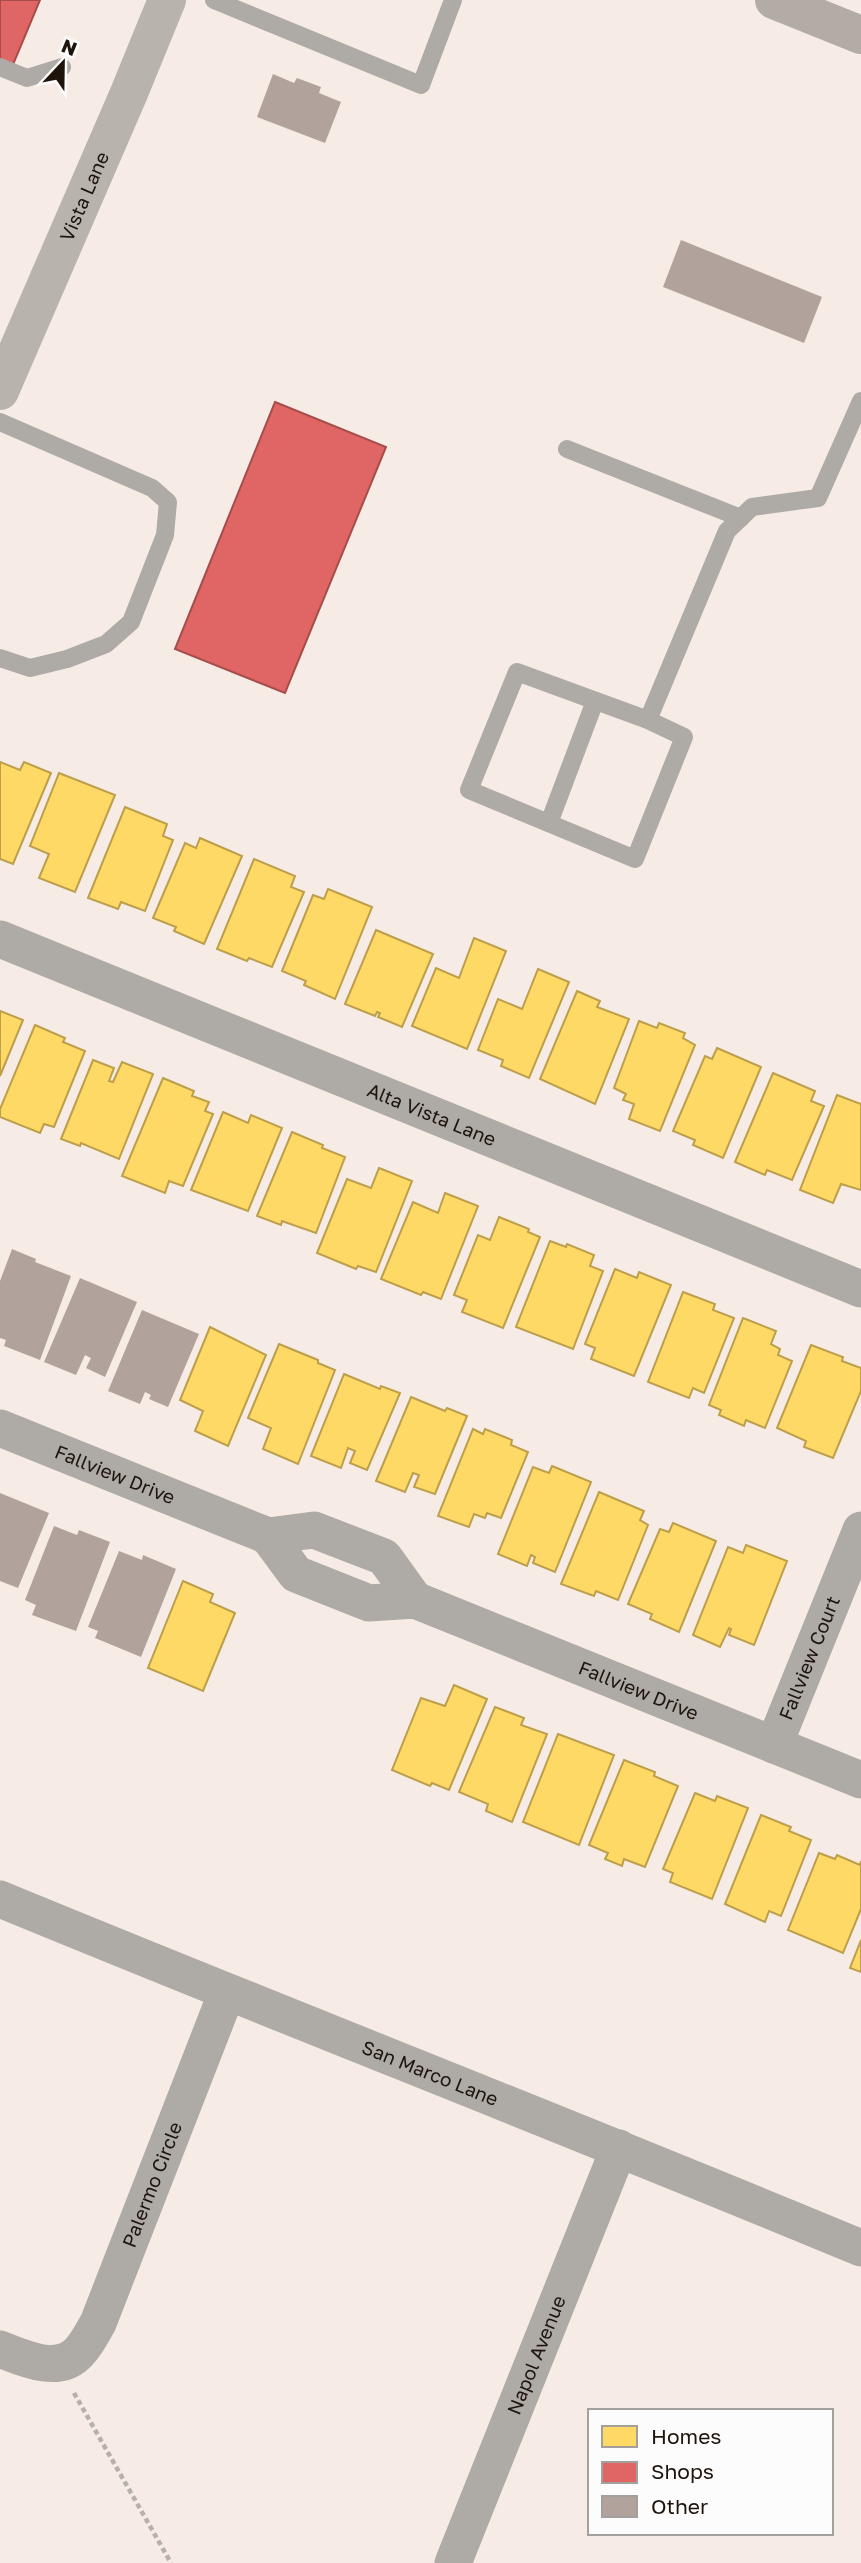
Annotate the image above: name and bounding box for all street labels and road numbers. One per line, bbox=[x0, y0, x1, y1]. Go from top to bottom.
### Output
street label: Vista Lane bbox=[54, 148, 113, 245]
street label: Alta Vista Lane bbox=[364, 1078, 500, 1150]
street label: Fallview Drive bbox=[52, 1439, 179, 1508]
street label: Fallview Court bbox=[773, 1592, 844, 1723]
street label: Fallview Drive bbox=[575, 1655, 702, 1724]
street label: San Marco Lane bbox=[359, 2035, 502, 2110]
street label: Palermo Circle bbox=[117, 2118, 186, 2250]
street label: Napol Avenue bbox=[502, 2292, 570, 2418]

